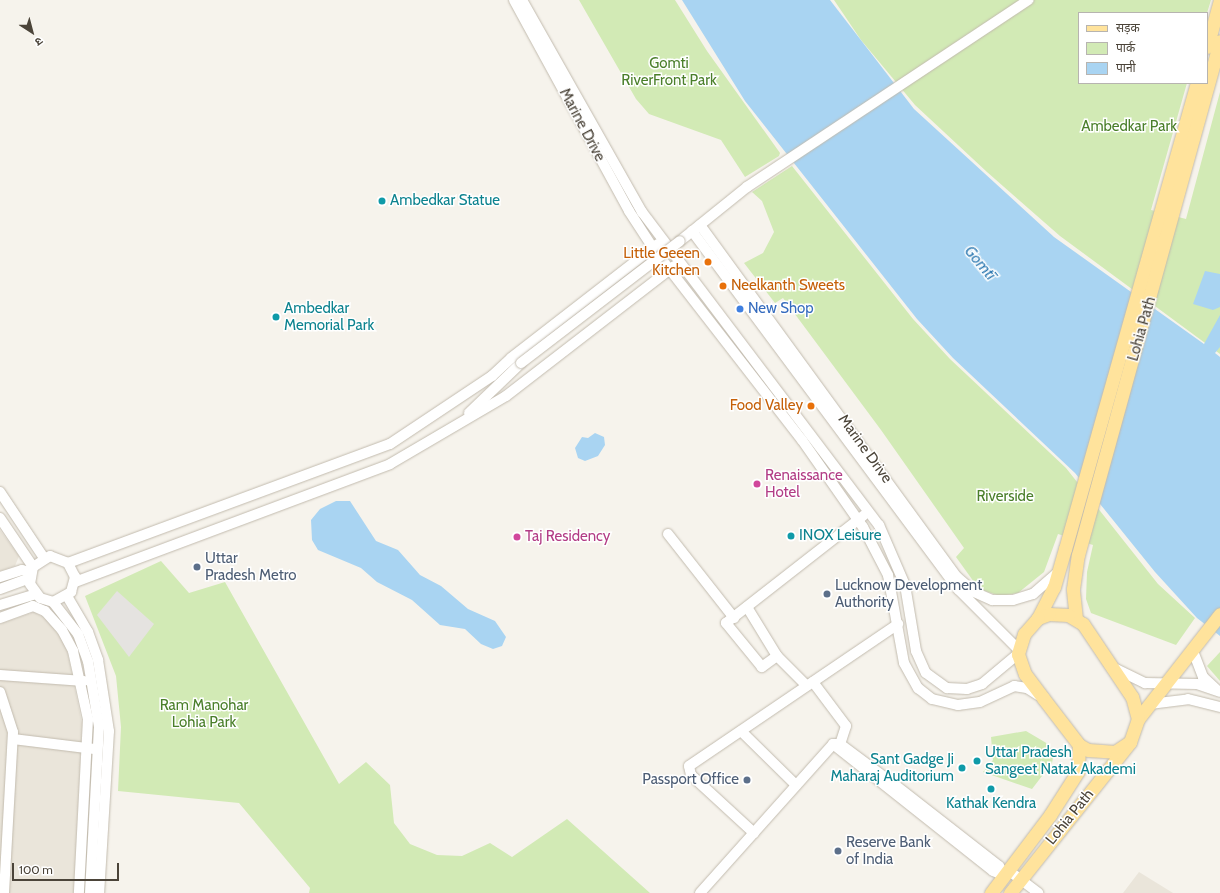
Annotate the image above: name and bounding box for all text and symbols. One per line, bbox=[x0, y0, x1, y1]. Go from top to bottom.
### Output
north arrow bbox=[12, 12, 52, 52]
legend bbox=[1078, 12, 1208, 84]
text: सड़क bbox=[1116, 20, 1140, 35]
text: उ bbox=[32, 34, 46, 49]
text: पार्क bbox=[1116, 40, 1135, 55]
park label: Gomti RiverFront Park bbox=[621, 54, 717, 89]
text: पानी bbox=[1116, 60, 1136, 75]
street label: Marine Drive bbox=[555, 85, 609, 165]
park label: Ambedkar Park bbox=[1081, 118, 1177, 136]
place label: Ambedkar Statue bbox=[390, 192, 500, 210]
marker: Ambedkar Statue bbox=[377, 196, 387, 206]
water label: Gomtī bbox=[960, 242, 1000, 284]
place label: Little Geeen Kitchen bbox=[623, 244, 700, 279]
marker: Little Geeen Kitchen bbox=[703, 257, 713, 267]
place label: Neelkanth Sweets bbox=[731, 277, 845, 295]
marker: Neelkanth Sweets bbox=[718, 281, 728, 291]
street label: Lohia Path bbox=[1124, 295, 1160, 363]
place label: Ambedkar Memorial Park bbox=[284, 299, 374, 334]
place label: New Shop bbox=[748, 300, 814, 318]
marker: New Shop bbox=[735, 304, 745, 314]
marker: Ambedkar Memorial Park bbox=[271, 312, 281, 322]
place label: Food Valley bbox=[730, 397, 803, 415]
marker: Food Valley bbox=[806, 401, 816, 411]
street label: Marine Drive bbox=[834, 411, 896, 487]
place label: Renaissance Hotel bbox=[765, 466, 843, 501]
marker: Renaissance Hotel bbox=[752, 479, 762, 489]
park label: Riverside bbox=[976, 488, 1034, 506]
place label: INOX Leisure bbox=[799, 527, 881, 545]
place label: Taj Residency bbox=[525, 528, 610, 546]
marker: INOX Leisure bbox=[786, 531, 796, 541]
marker: Taj Residency bbox=[512, 532, 522, 542]
place label: Uttar Pradesh Metro bbox=[205, 549, 297, 584]
marker: Uttar Pradesh Metro bbox=[192, 562, 202, 572]
place label: Lucknow Development Authority bbox=[835, 576, 982, 611]
marker: Lucknow Development Authority bbox=[822, 589, 832, 599]
park label: Ram Manohar Lohia Park bbox=[160, 696, 248, 731]
place label: Uttar Pradesh Sangeet Natak Akademi bbox=[985, 743, 1136, 778]
place label: Sant Gadge Ji Maharaj Auditorium bbox=[830, 750, 954, 785]
marker: Uttar Pradesh Sangeet Natak Akademi bbox=[972, 756, 982, 766]
marker: Sant Gadge Ji Maharaj Auditorium bbox=[957, 763, 967, 773]
place label: Passport Office bbox=[642, 771, 739, 789]
marker: Passport Office bbox=[742, 775, 752, 785]
marker: Kathak Kendra bbox=[986, 784, 996, 794]
street label: Lohia Path bbox=[1042, 786, 1098, 848]
place label: Kathak Kendra bbox=[946, 795, 1036, 813]
place label: Reserve Bank of India bbox=[846, 833, 931, 868]
marker: Reserve Bank of India bbox=[833, 846, 843, 856]
scale bar bbox=[14, 855, 121, 881]
text: 100 m bbox=[19, 862, 53, 877]

